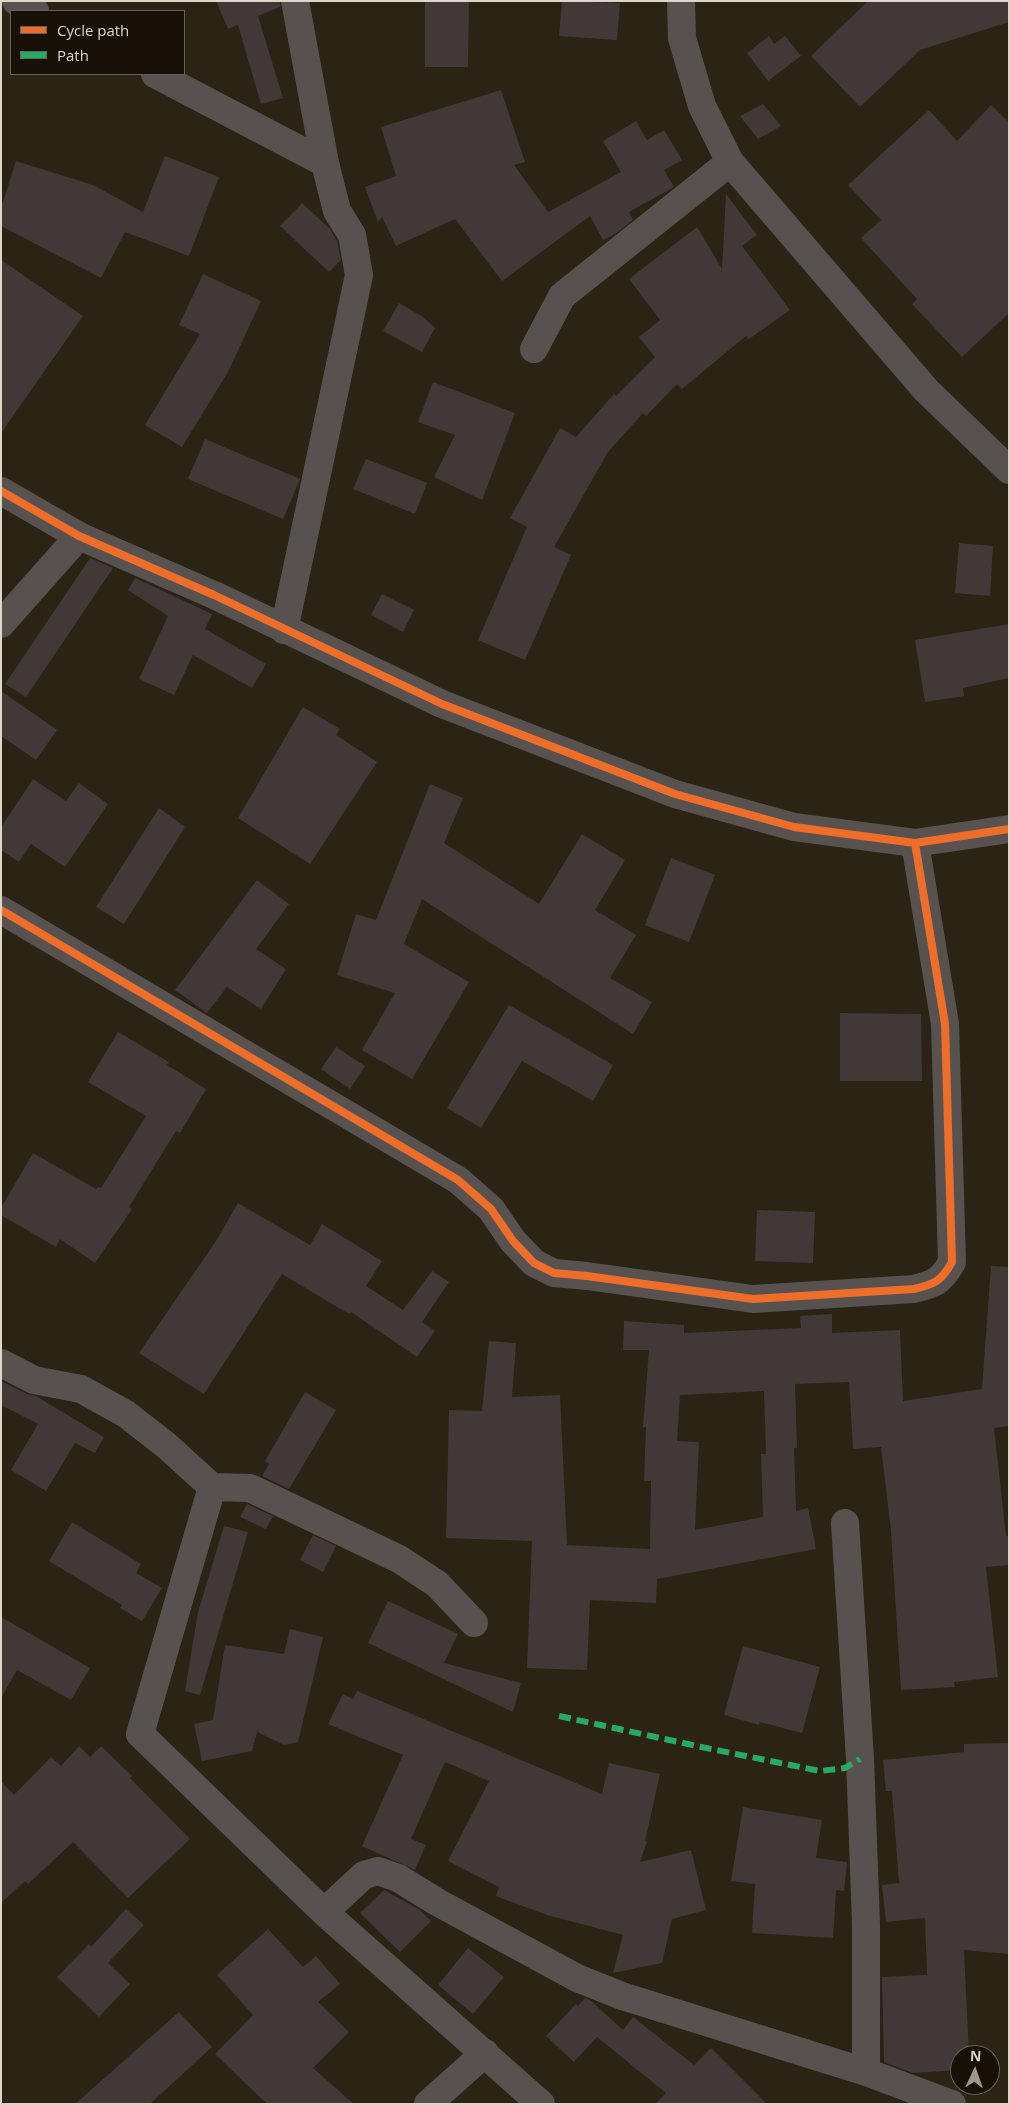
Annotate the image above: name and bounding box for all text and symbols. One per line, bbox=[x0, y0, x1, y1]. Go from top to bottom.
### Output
legend bbox=[10, 10, 185, 75]
text: Cycle path bbox=[57, 20, 129, 40]
text: Path bbox=[57, 45, 89, 65]
north arrow bbox=[950, 2045, 1000, 2095]
text: N bbox=[970, 2046, 982, 2065]

